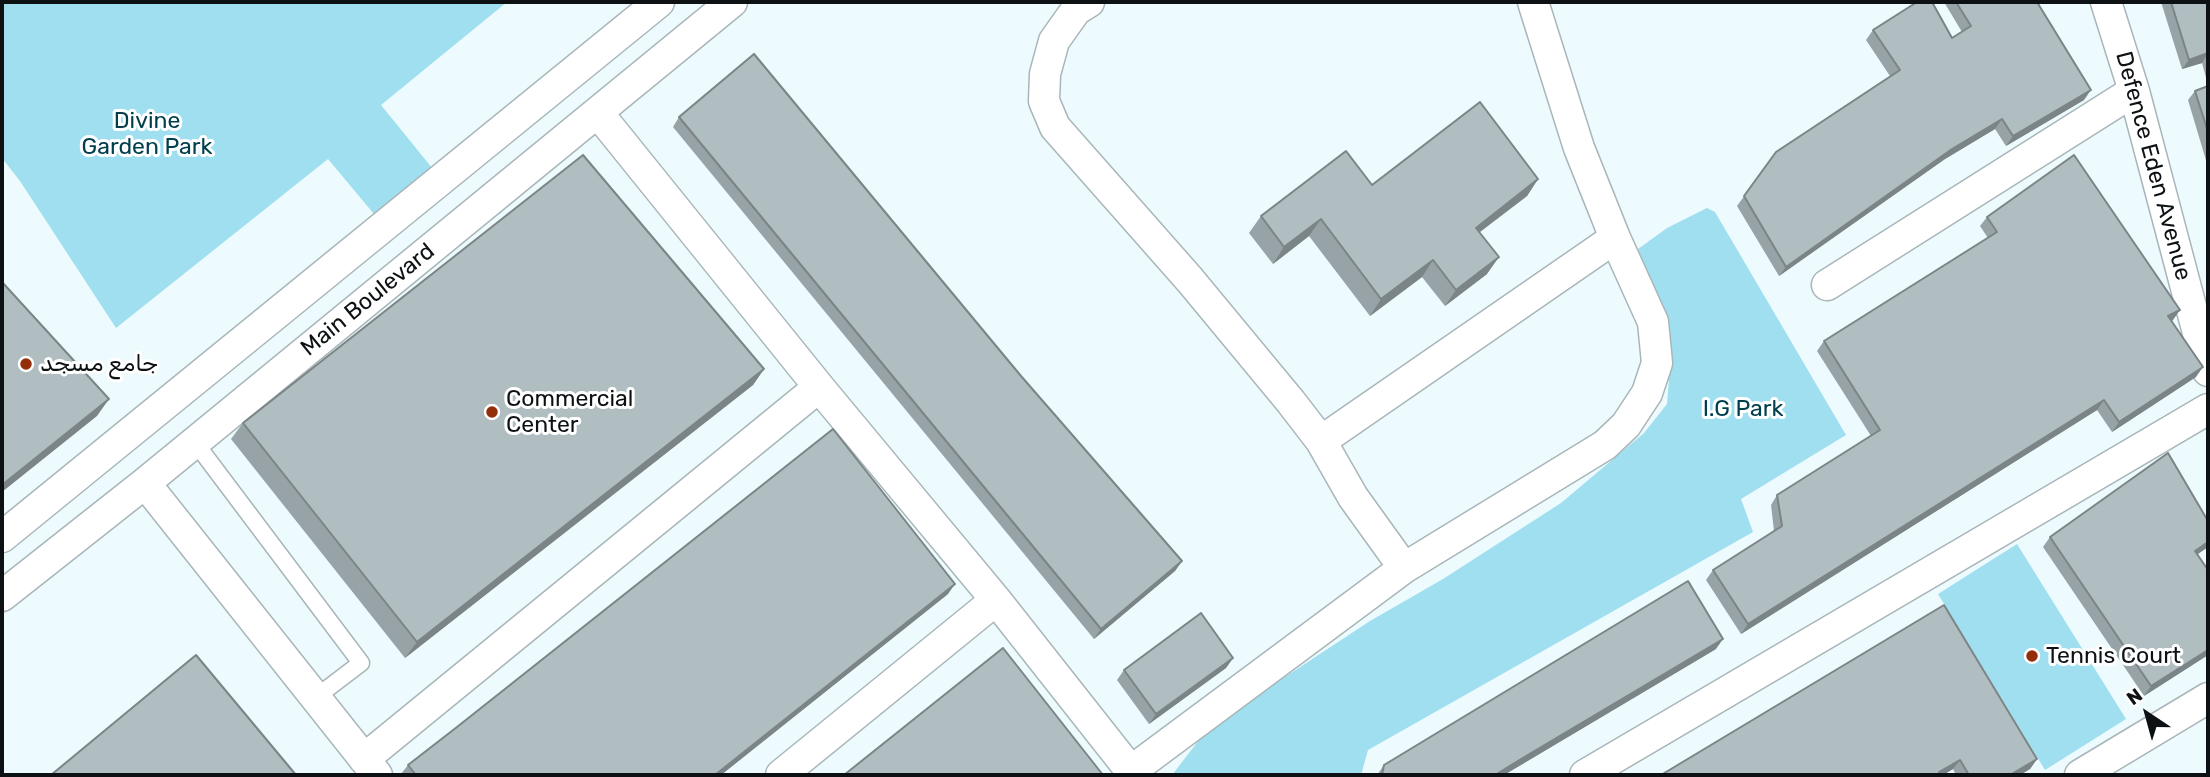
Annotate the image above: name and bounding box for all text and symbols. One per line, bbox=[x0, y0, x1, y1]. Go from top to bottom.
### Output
street label: Defence Eden Avenue bbox=[2109, 49, 2197, 283]
park label: Divine Garden Park bbox=[82, 107, 212, 161]
street label: Main Boulevard bbox=[296, 238, 440, 362]
place label: جامع مسجد bbox=[40, 350, 158, 378]
marker: جامع مسجد bbox=[18, 356, 34, 372]
place label: Commercial Center bbox=[506, 385, 633, 439]
park label: I.G Park bbox=[1703, 395, 1783, 423]
marker: Commercial Center bbox=[484, 404, 500, 420]
place label: Tennis Court bbox=[2046, 642, 2181, 670]
marker: Tennis Court bbox=[2024, 648, 2040, 664]
north arrow bbox=[2112, 679, 2182, 749]
text: N bbox=[2122, 683, 2147, 710]

